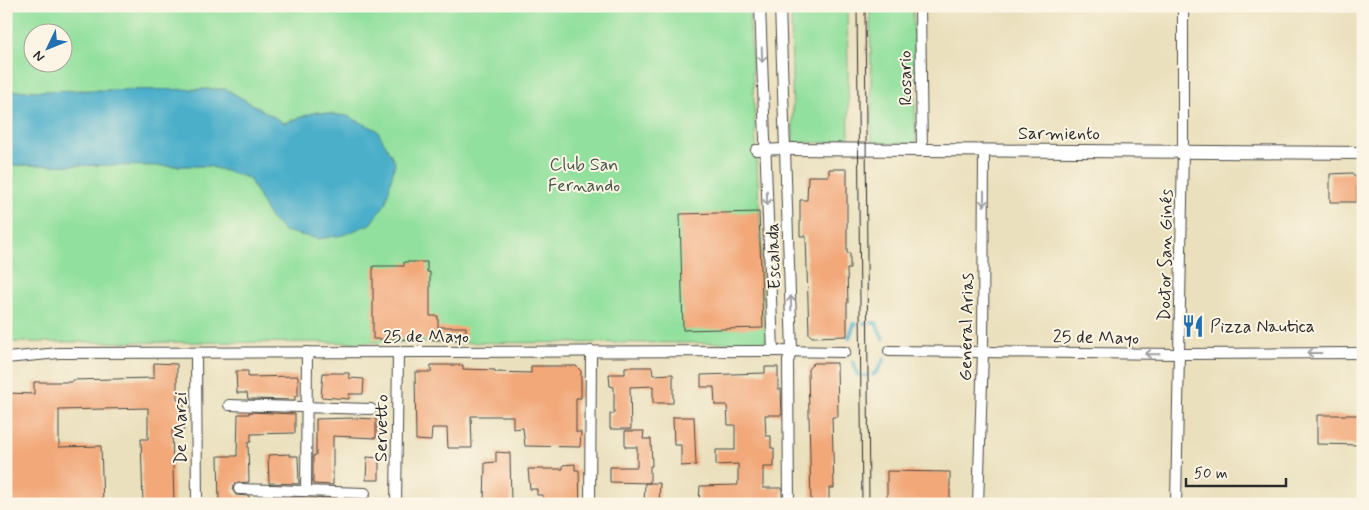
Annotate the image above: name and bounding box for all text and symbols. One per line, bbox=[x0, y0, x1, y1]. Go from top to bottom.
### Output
north arrow bbox=[22, 22, 72, 72]
one-way arrow bbox=[757, 46, 767, 63]
text: N bbox=[29, 47, 49, 66]
street label: Rosario bbox=[894, 50, 918, 106]
street label: Sarmiento bbox=[1018, 122, 1100, 146]
park label: Club San Fernando bbox=[548, 153, 620, 198]
street label: Doctor San Ginés bbox=[1153, 189, 1179, 321]
one-way arrow bbox=[763, 190, 772, 206]
one-way arrow bbox=[979, 190, 989, 207]
street label: Escalada bbox=[761, 222, 787, 290]
street label: General Arias bbox=[954, 273, 980, 381]
one-way arrow bbox=[786, 295, 795, 311]
restaurant icon: Pizza Nautica bbox=[1180, 313, 1206, 339]
place label: Pizza Nautica bbox=[1210, 315, 1315, 339]
street label: 25 de Mayo bbox=[383, 325, 469, 349]
street label: 25 de Mayo bbox=[1053, 325, 1139, 351]
one-way arrow bbox=[1306, 348, 1322, 358]
one-way arrow bbox=[1144, 349, 1160, 358]
street label: De Marzi bbox=[169, 392, 193, 464]
street label: Servetto bbox=[369, 394, 395, 462]
scale bar bbox=[1186, 455, 1286, 487]
text: 50 m bbox=[1194, 464, 1228, 484]

